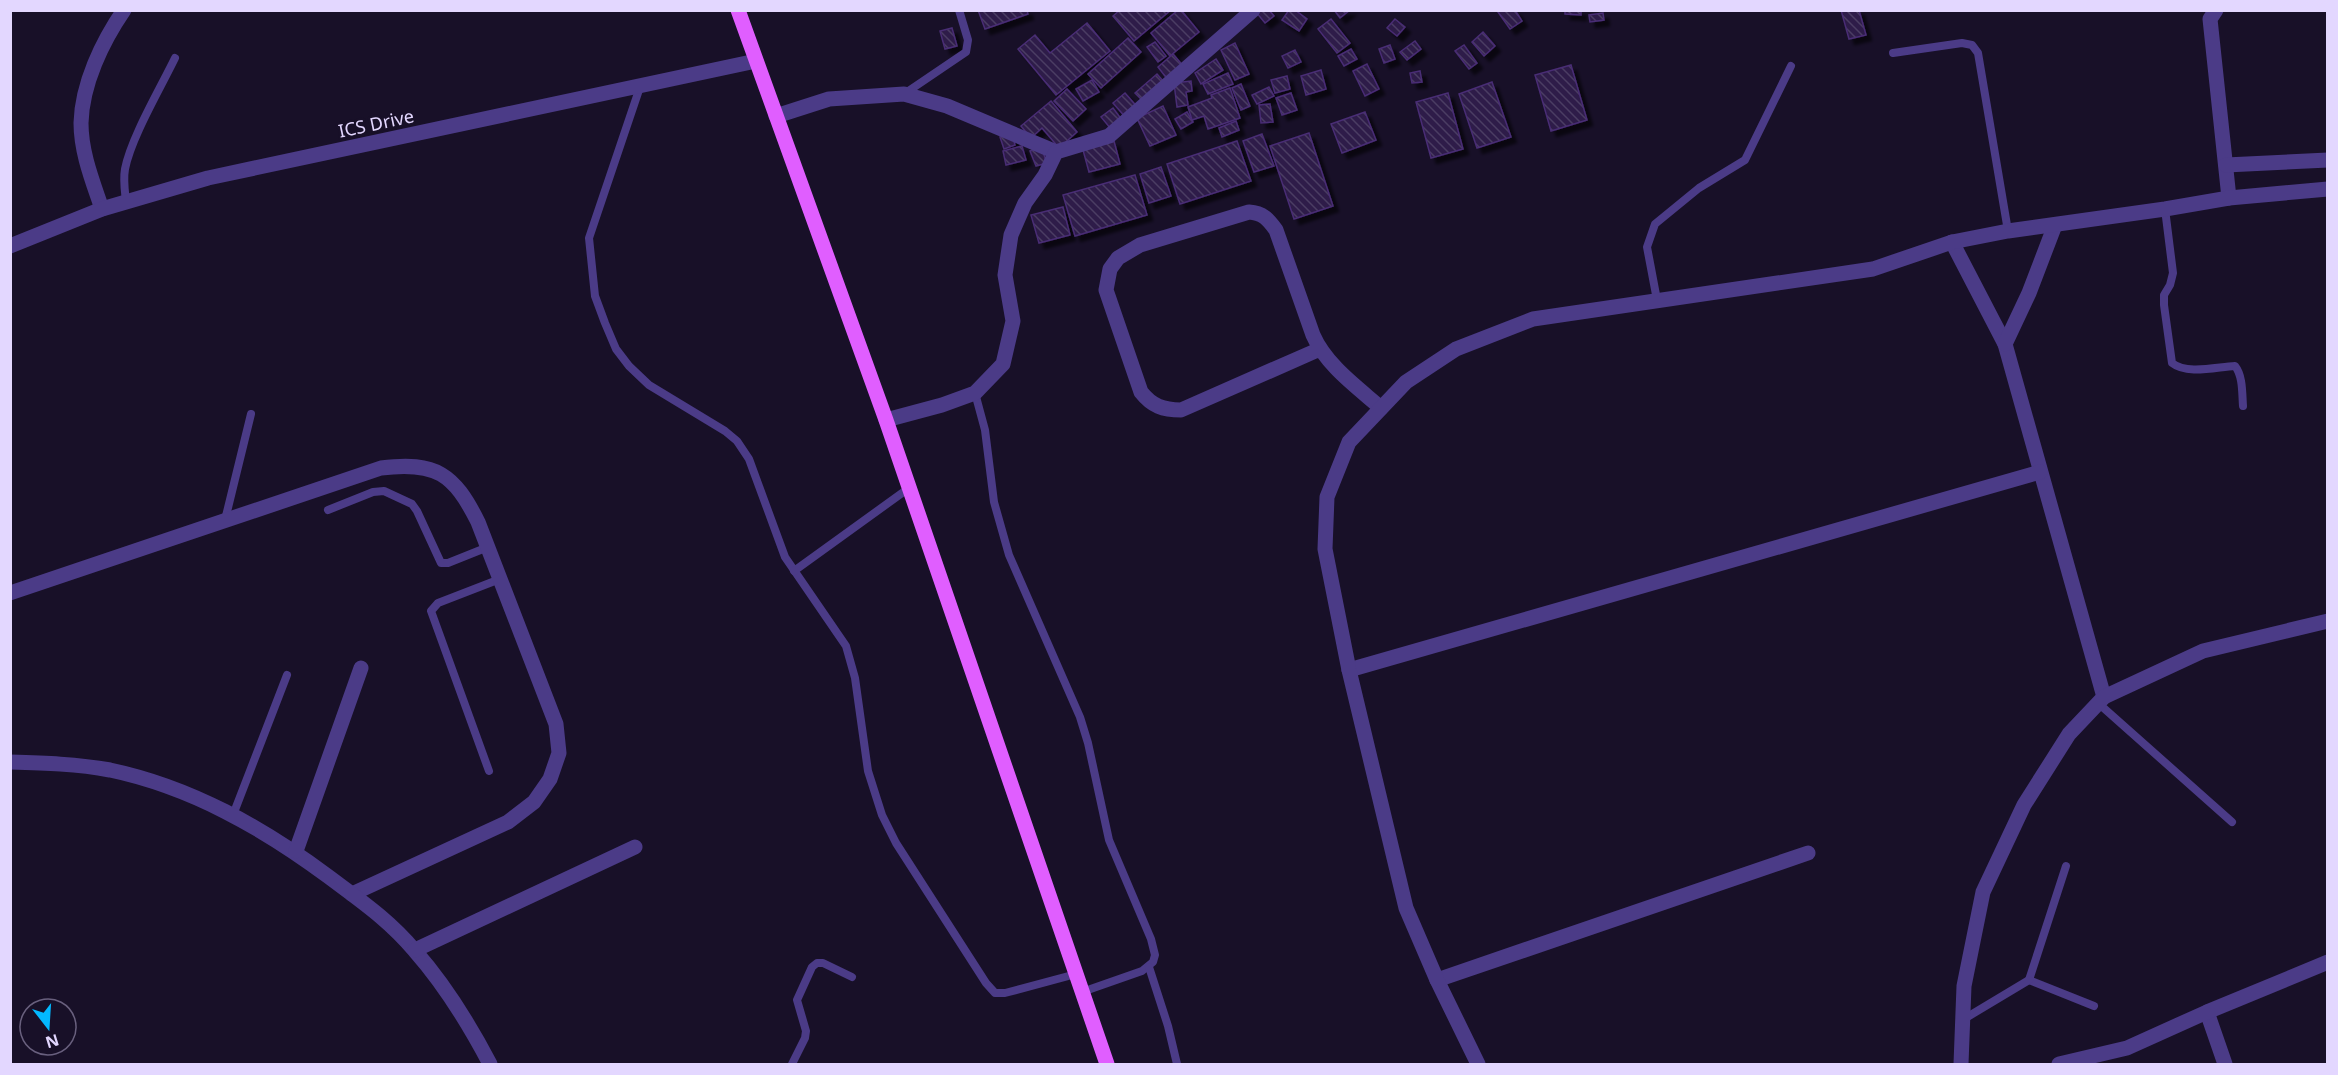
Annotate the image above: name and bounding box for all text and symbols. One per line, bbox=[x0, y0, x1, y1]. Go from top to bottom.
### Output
street label: ICS Drive bbox=[336, 103, 416, 143]
north arrow bbox=[18, 997, 78, 1057]
text: N bbox=[43, 1029, 62, 1054]

